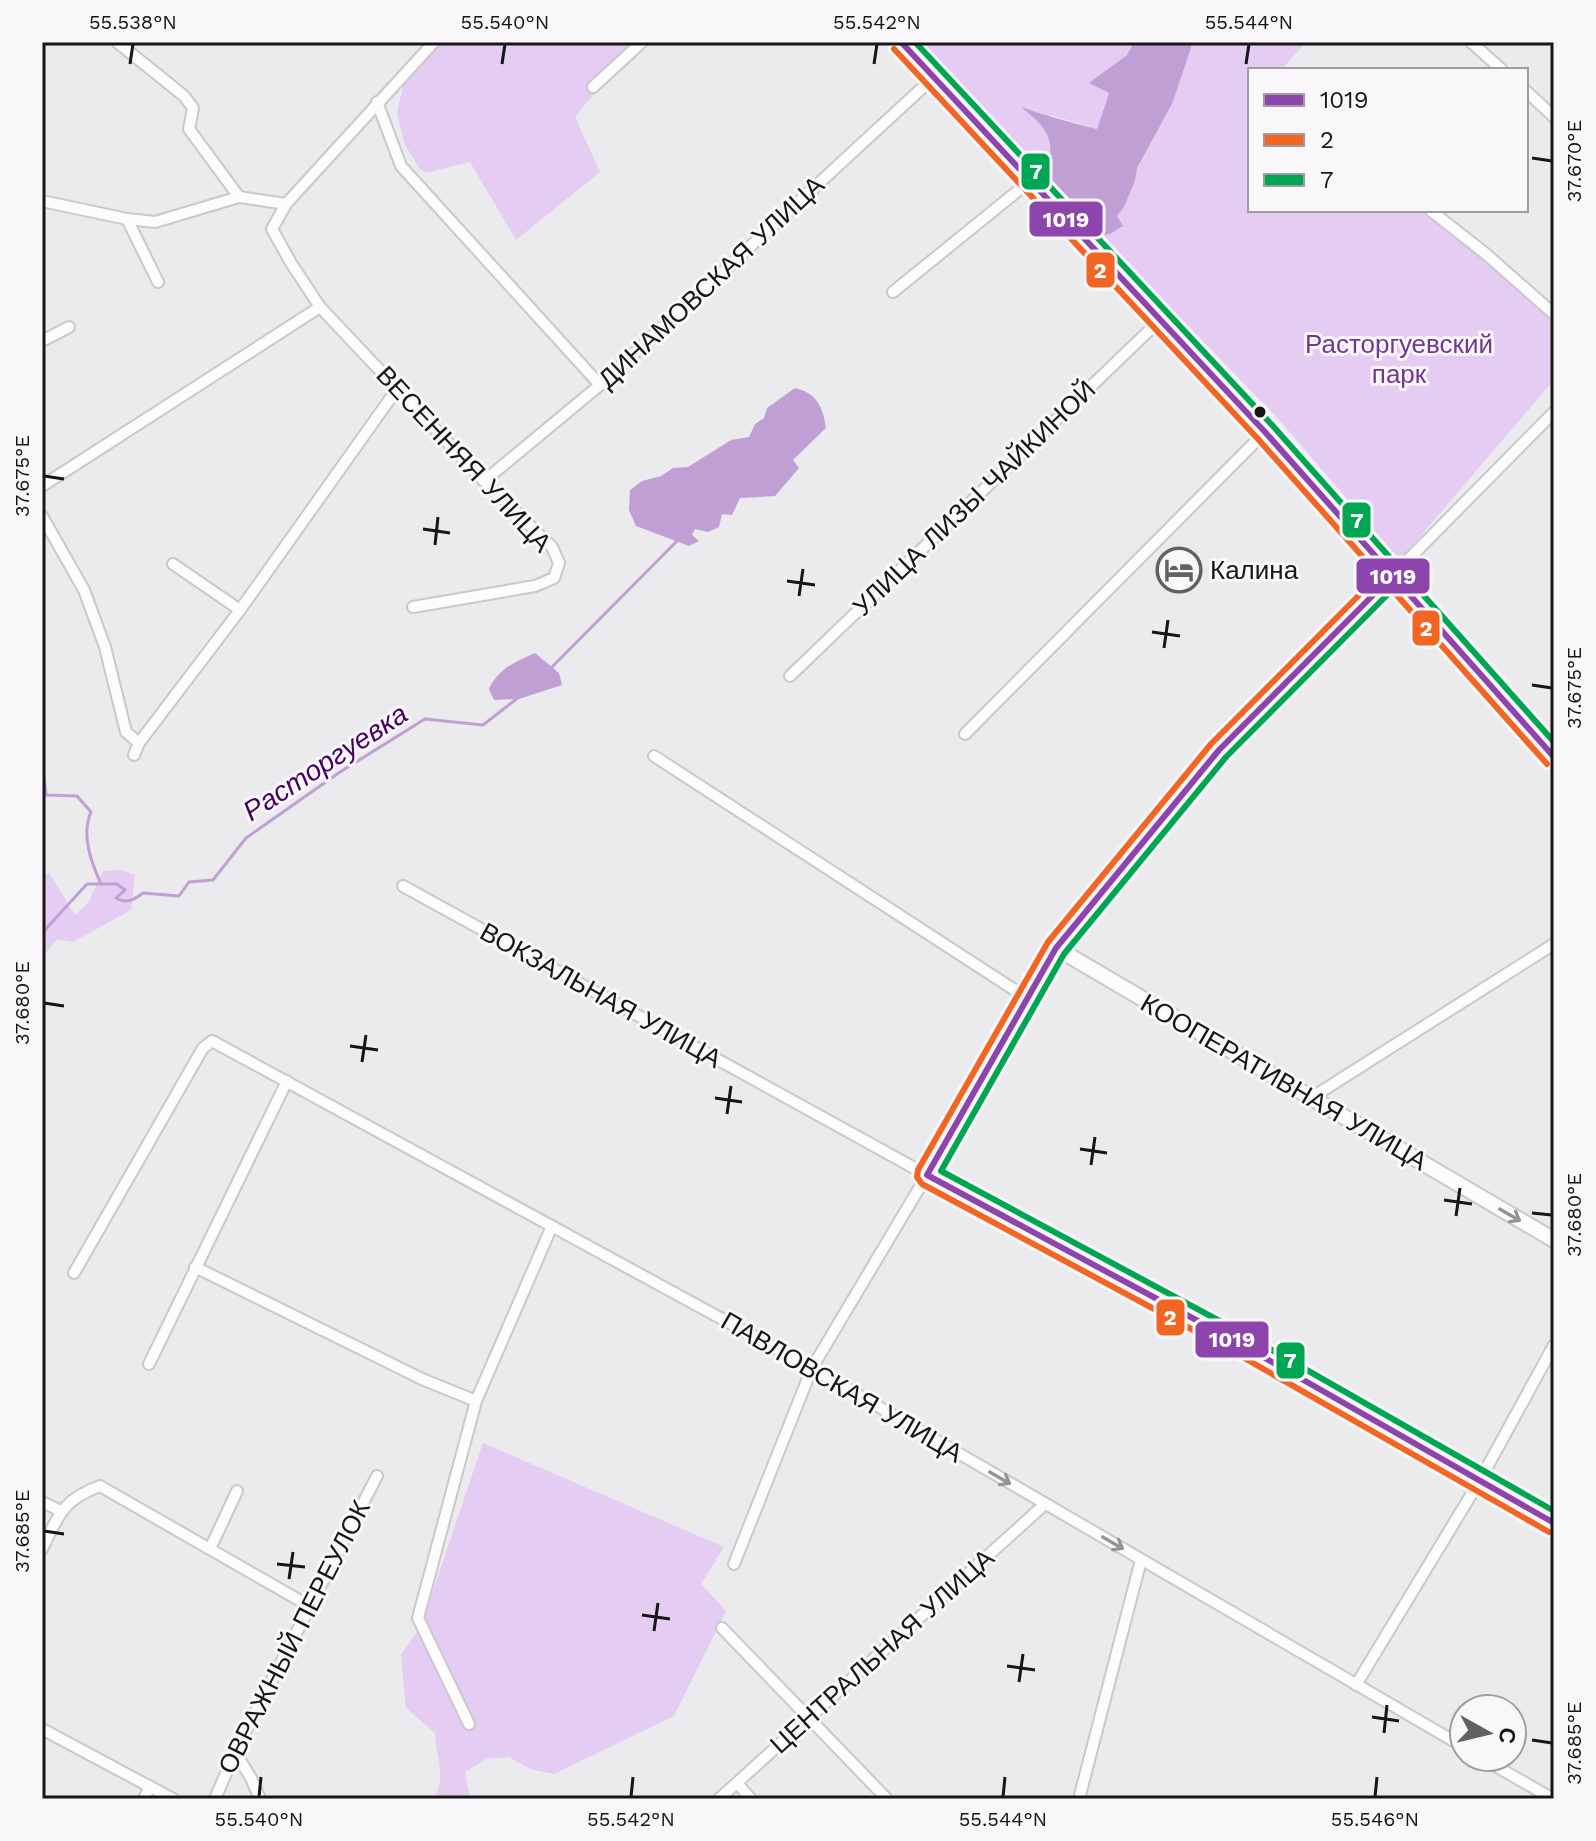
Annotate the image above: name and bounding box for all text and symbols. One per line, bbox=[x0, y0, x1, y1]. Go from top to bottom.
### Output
text: 55.538°N bbox=[89, 10, 177, 34]
text: 55.540°N bbox=[461, 10, 549, 34]
text: 55.542°N bbox=[833, 10, 921, 34]
text: 55.544°N bbox=[1205, 10, 1293, 34]
legend bbox=[1248, 68, 1528, 212]
text: 1019 bbox=[1320, 86, 1368, 114]
text: 37.670°E bbox=[1562, 120, 1586, 202]
text: 2 bbox=[1320, 126, 1334, 154]
line badge: 7 bbox=[1020, 152, 1051, 191]
text: 7 bbox=[1029, 159, 1043, 184]
text: 7 bbox=[1320, 166, 1333, 194]
street label: ДИНАМОВСКАЯ УЛИЦА bbox=[592, 169, 831, 394]
line badge: 1019 bbox=[1028, 200, 1104, 238]
text: 1019 bbox=[1043, 207, 1089, 232]
line badge: 2 bbox=[1085, 251, 1116, 289]
text: 2 bbox=[1093, 258, 1107, 283]
park label: Расторгуевский парк bbox=[1305, 329, 1493, 389]
street label: ВЕСЕННЯЯ УЛИЦА bbox=[370, 360, 558, 558]
street label: УЛИЦА ЛИЗЫ ЧАЙКИНОЙ bbox=[847, 374, 1101, 622]
unlabelled marker bbox=[1252, 404, 1268, 420]
text: 37.675°E bbox=[10, 435, 34, 517]
line badge: 7 bbox=[1341, 501, 1372, 539]
text: 7 bbox=[1350, 508, 1364, 533]
hotel icon: Калина bbox=[1155, 546, 1203, 594]
place label: Калина bbox=[1210, 555, 1299, 585]
line badge: 1019 bbox=[1355, 557, 1431, 595]
text: 1019 bbox=[1370, 564, 1416, 589]
line badge: 2 bbox=[1411, 609, 1441, 647]
text: 2 bbox=[1419, 616, 1433, 641]
text: 37.675°E bbox=[1562, 647, 1586, 729]
water label: Расторгуевка bbox=[237, 697, 414, 828]
street label: ВОКЗАЛЬНАЯ УЛИЦА bbox=[475, 916, 727, 1074]
text: 37.680°E bbox=[10, 961, 34, 1045]
street label: КООПЕРАТИВНАЯ УЛИЦА bbox=[1135, 988, 1433, 1177]
text: 37.680°E bbox=[1562, 1173, 1586, 1257]
one-way arrow bbox=[1498, 1207, 1521, 1223]
line badge: 2 bbox=[1155, 1298, 1186, 1337]
text: 2 bbox=[1163, 1305, 1177, 1330]
street label: ПАВЛОВСКАЯ УЛИЦА bbox=[716, 1306, 969, 1469]
line badge: 1019 bbox=[1194, 1320, 1270, 1359]
text: 1019 bbox=[1209, 1327, 1255, 1352]
line badge: 7 bbox=[1275, 1341, 1306, 1380]
text: 7 bbox=[1283, 1348, 1297, 1373]
one-way arrow bbox=[988, 1470, 1011, 1486]
text: 37.685°E bbox=[10, 1489, 34, 1573]
street label: ОВРАЖНЫЙ ПЕРЕУЛОК bbox=[212, 1495, 376, 1779]
one-way arrow bbox=[1101, 1535, 1124, 1551]
street label: ЦЕНТРАЛЬНАЯ УЛИЦА bbox=[764, 1542, 1001, 1759]
north arrow bbox=[1448, 1693, 1528, 1773]
text: 37.685°E bbox=[1562, 1701, 1586, 1785]
text: С bbox=[1494, 1726, 1521, 1745]
text: 55.540°N bbox=[215, 1807, 303, 1831]
text: 55.542°N bbox=[587, 1807, 675, 1831]
text: 55.544°N bbox=[959, 1807, 1047, 1831]
text: 55.546°N bbox=[1331, 1807, 1419, 1831]

